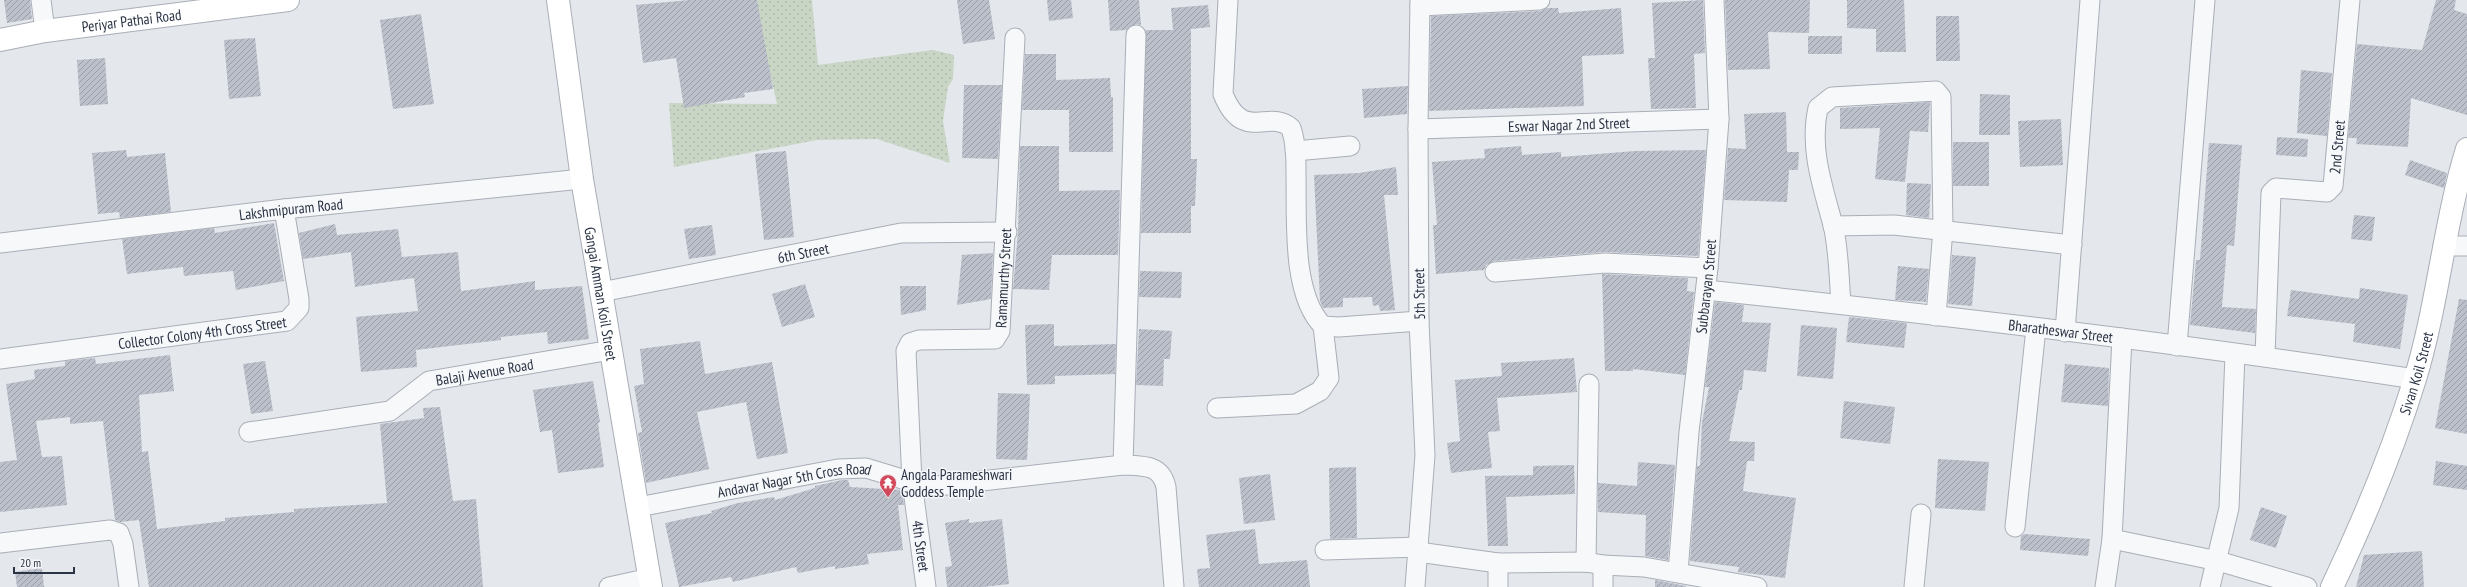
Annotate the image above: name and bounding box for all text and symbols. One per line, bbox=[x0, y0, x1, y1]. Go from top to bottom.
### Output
street label: Periyar Pathai Road bbox=[81, 4, 182, 36]
street label: Eswar Nagar 2nd Street bbox=[1508, 112, 1630, 136]
street label: 2nd Street bbox=[2325, 119, 2348, 175]
street label: Lakshmipuram Road bbox=[238, 194, 344, 224]
street label: Gangai Amman Koil Street bbox=[581, 225, 622, 362]
street label: Ramamurthy Street bbox=[991, 228, 1015, 328]
street label: 6th Street bbox=[776, 238, 830, 267]
street label: Subbarayan Street bbox=[1691, 239, 1720, 335]
street label: 5th Street bbox=[1409, 268, 1429, 320]
street label: Collector Colony 4th Cross Street bbox=[117, 312, 288, 353]
street label: Bharatheswar Street bbox=[2007, 315, 2114, 346]
street label: Sivan Koil Street bbox=[2395, 330, 2437, 417]
street label: Balaji Avenue Road bbox=[434, 354, 535, 389]
street label: Andavar Nagar 5th Cross Road bbox=[716, 459, 874, 501]
place label: Angala Parameshwari Goddess Temple bbox=[901, 465, 1012, 501]
temple icon: Angala Parameshwari Goddess Temple bbox=[878, 473, 898, 498]
street label: 4th Street bbox=[908, 519, 934, 573]
scale bar bbox=[14, 549, 74, 575]
text: 20 m bbox=[20, 555, 41, 570]

